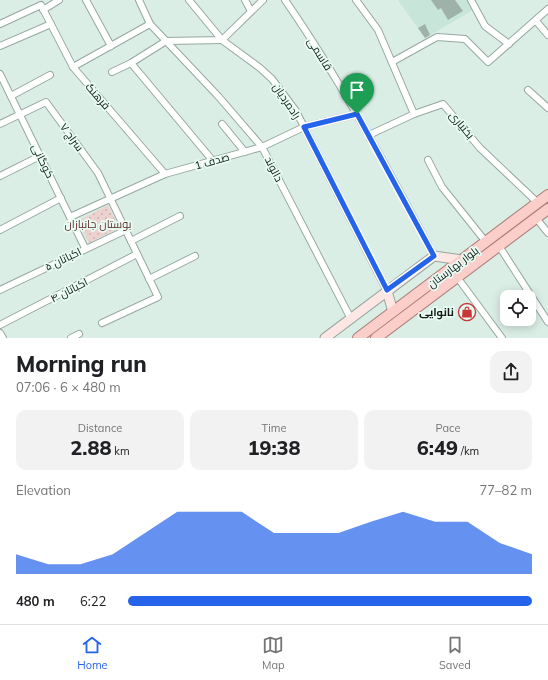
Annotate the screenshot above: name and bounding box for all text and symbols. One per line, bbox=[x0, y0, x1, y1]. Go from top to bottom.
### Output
street label: قاسمی bbox=[304, 35, 336, 73]
pin bbox=[340, 73, 374, 114]
icon: arrive bbox=[346, 79, 368, 101]
street label: فرهنگ bbox=[83, 80, 113, 112]
street label: رادمردیان bbox=[270, 80, 304, 122]
street label: بختیاری bbox=[446, 108, 478, 142]
street label: سراج ۷ bbox=[56, 120, 87, 154]
street label: کوگانی bbox=[29, 141, 57, 181]
street label: صدف 1 bbox=[193, 149, 231, 173]
street label: دالوند bbox=[262, 154, 286, 184]
park label: بوستان جانبازان bbox=[64, 217, 132, 231]
street label: بلوار بهارستان bbox=[425, 243, 481, 291]
street label: اکباتان ۵ bbox=[43, 244, 83, 274]
street label: اکباتان ۴ bbox=[48, 275, 90, 305]
map controls bbox=[500, 290, 536, 326]
button: locate bbox=[500, 290, 536, 326]
shop icon: نانوایی bbox=[457, 302, 477, 322]
place label: نانوایی bbox=[419, 305, 454, 320]
text: Morning run bbox=[16, 350, 147, 378]
button: share bbox=[490, 351, 532, 393]
text: 07:06 · 6 × 480 m bbox=[16, 379, 121, 395]
text: Distance bbox=[78, 421, 122, 435]
text: Time bbox=[262, 421, 286, 435]
text: Pace bbox=[436, 421, 460, 435]
text: 2.88 bbox=[70, 435, 112, 460]
text: 19:38 bbox=[247, 435, 301, 460]
text: 6:49 bbox=[417, 435, 458, 460]
text: km bbox=[112, 444, 130, 458]
text: /km bbox=[458, 444, 479, 458]
text: Elevation bbox=[16, 482, 71, 498]
text: 77–82 m bbox=[479, 482, 532, 498]
text: 480 m bbox=[16, 593, 55, 609]
text: 6:22 bbox=[80, 593, 106, 609]
tab: Home bbox=[77, 634, 108, 672]
tab: Map bbox=[262, 634, 285, 672]
tab: Saved bbox=[439, 634, 471, 672]

